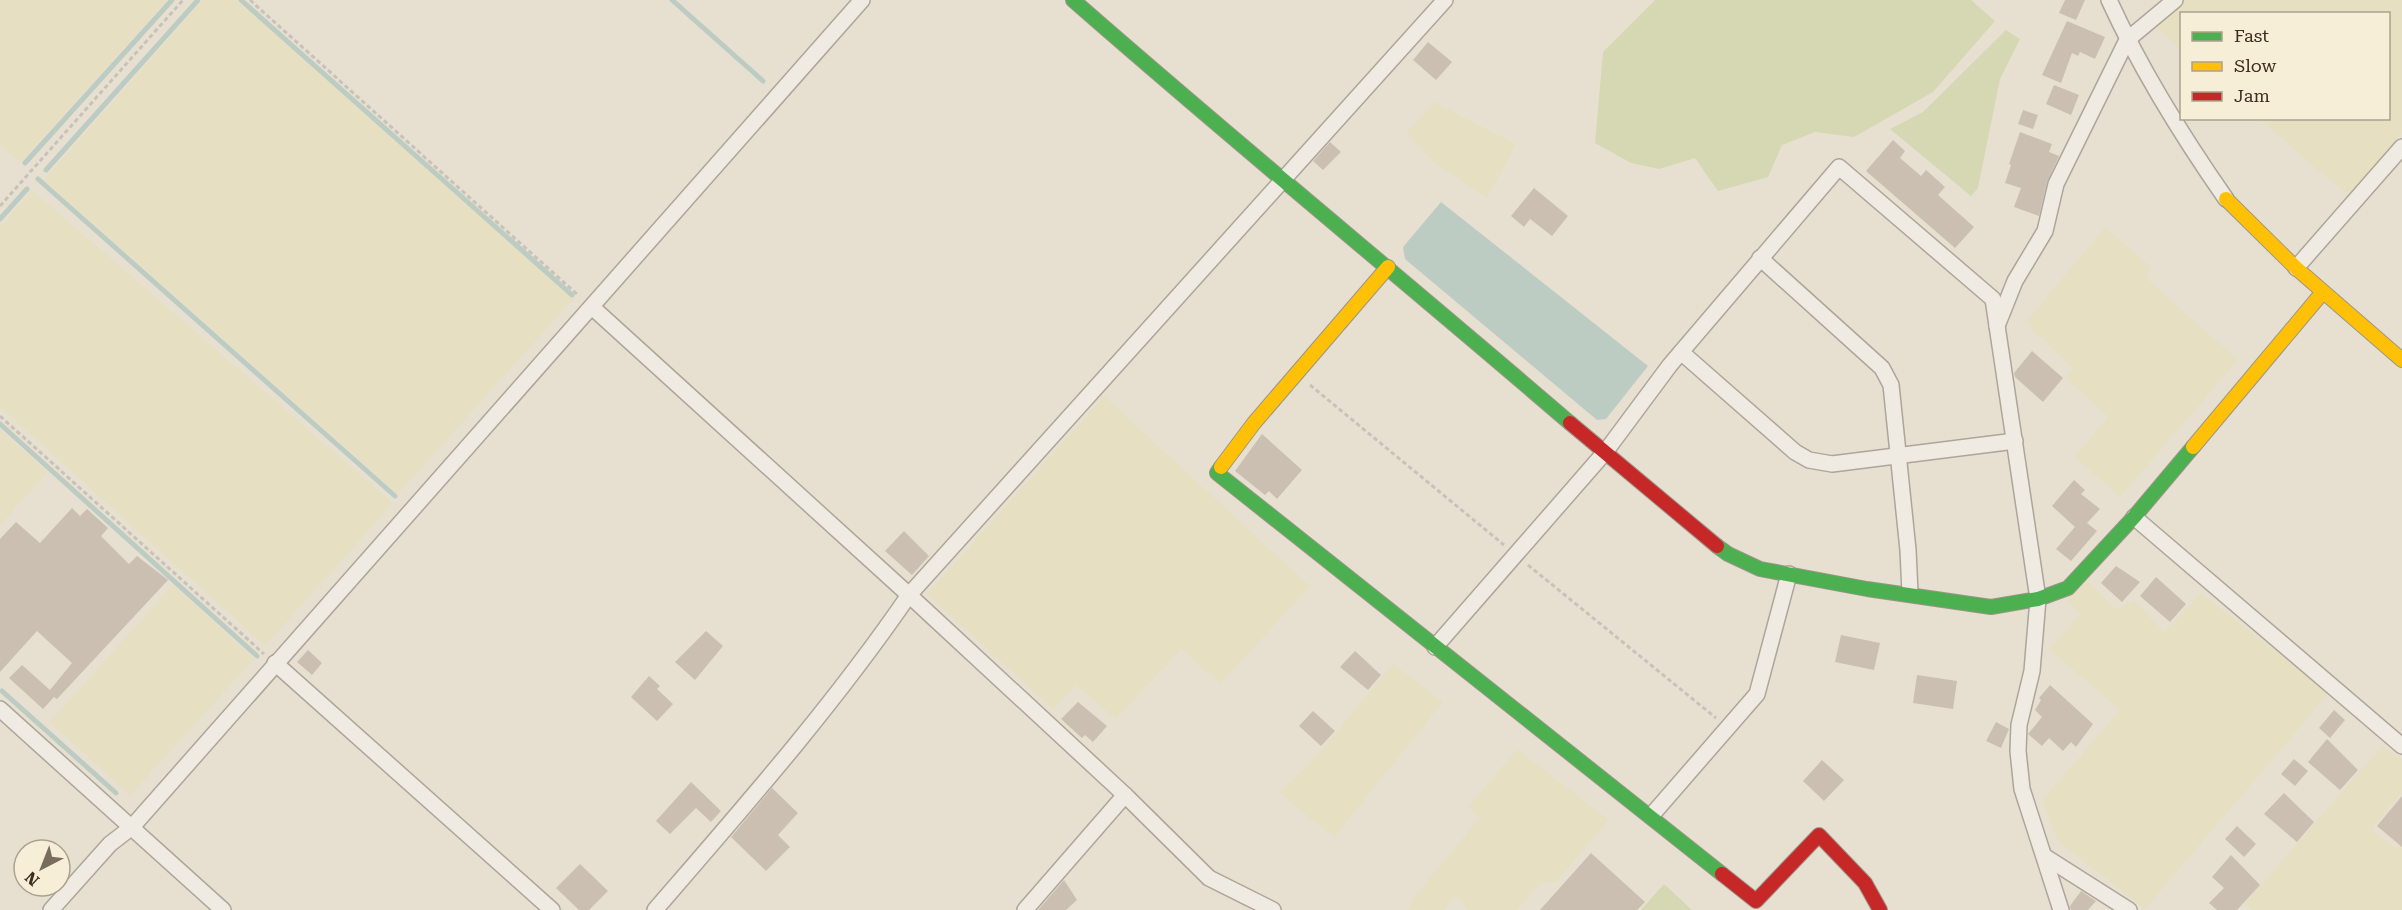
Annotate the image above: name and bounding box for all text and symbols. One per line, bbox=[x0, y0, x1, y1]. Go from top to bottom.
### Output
legend bbox=[2180, 12, 2390, 120]
text: Fast bbox=[2234, 25, 2269, 46]
text: Slow bbox=[2234, 55, 2276, 76]
text: Jam bbox=[2234, 85, 2270, 106]
north arrow bbox=[12, 838, 72, 898]
text: N bbox=[21, 868, 43, 890]

